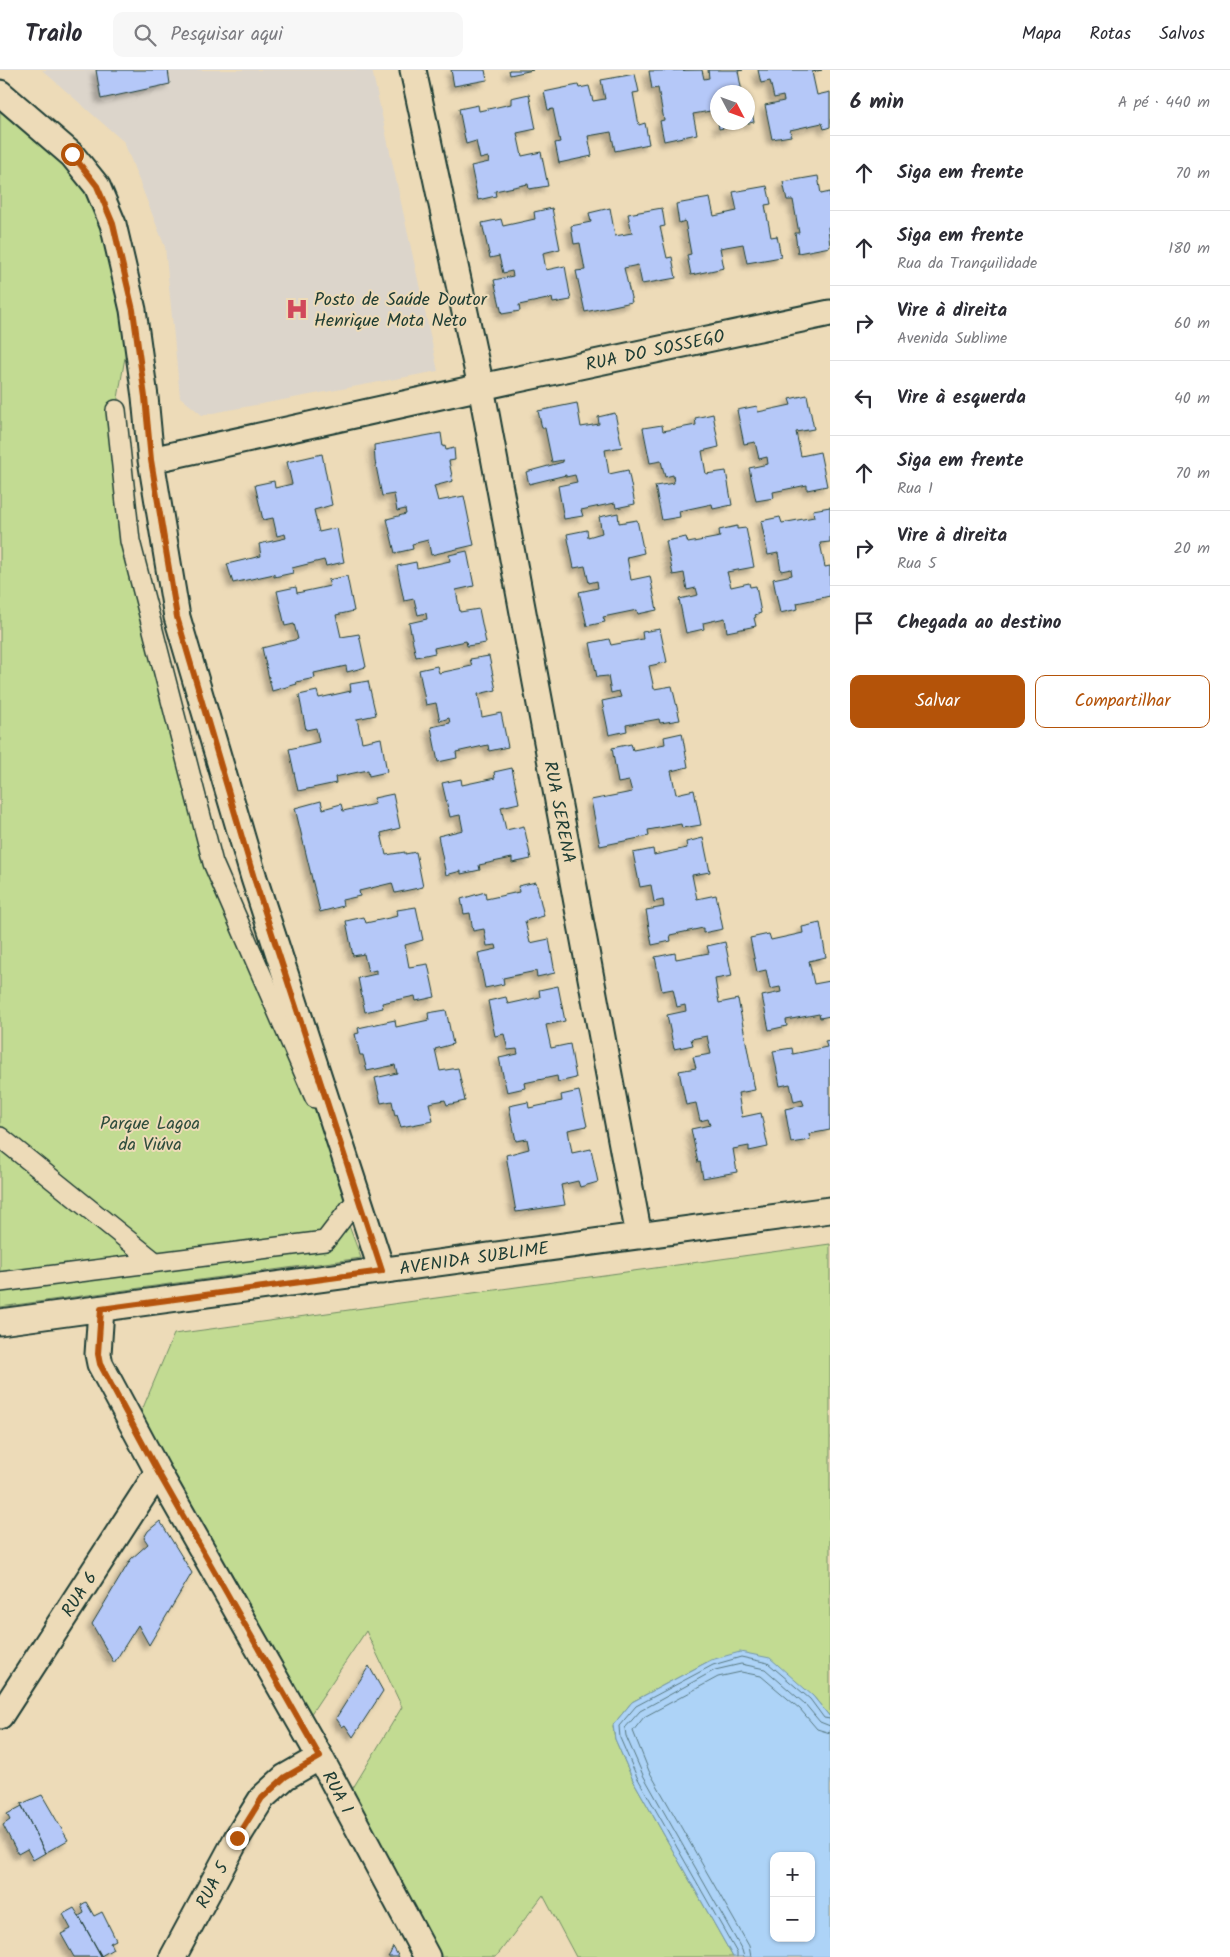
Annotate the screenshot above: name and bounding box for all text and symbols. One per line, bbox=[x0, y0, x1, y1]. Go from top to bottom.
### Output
search box bbox=[113, 12, 463, 57]
text: Trailo bbox=[25, 15, 83, 54]
text: Pesquisar aqui bbox=[171, 20, 283, 50]
text: Mapa bbox=[1022, 20, 1061, 49]
text: Rotas bbox=[1089, 20, 1131, 49]
text: Salvos bbox=[1159, 20, 1205, 49]
icon: search bbox=[131, 21, 159, 49]
north arrow bbox=[710, 85, 755, 130]
text: 6 min bbox=[850, 86, 904, 119]
text: A pé · 440 m bbox=[1118, 90, 1210, 115]
route start bbox=[61, 143, 84, 166]
text: Siga em frente bbox=[897, 158, 1024, 188]
icon: ahead bbox=[850, 159, 878, 187]
text: 70 m bbox=[1175, 161, 1210, 186]
text: Siga em frente bbox=[897, 221, 1024, 251]
icon: ahead bbox=[850, 234, 878, 262]
text: 180 m bbox=[1168, 236, 1210, 261]
text: Rua da Tranquilidade bbox=[897, 251, 1037, 276]
place label: Posto de Saúde Doutor Henrique Mota Neto bbox=[314, 286, 488, 336]
hospital icon: Posto de Saúde Doutor Henrique Mota Neto bbox=[284, 296, 310, 322]
text: Vire à direita bbox=[897, 296, 1007, 326]
icon: right bbox=[850, 309, 878, 337]
text: 60 m bbox=[1174, 311, 1210, 336]
street label: RUA DO SOSSEGO bbox=[583, 323, 728, 380]
text: Avenida Sublime bbox=[897, 326, 1007, 351]
text: Vire à esquerda bbox=[897, 383, 1026, 413]
icon: left bbox=[850, 384, 878, 412]
text: 40 m bbox=[1174, 386, 1210, 411]
text: Siga em frente bbox=[897, 446, 1024, 476]
icon: ahead bbox=[850, 459, 878, 487]
text: 70 m bbox=[1175, 461, 1210, 486]
text: Rua 1 bbox=[897, 476, 933, 501]
text: Vire à direita bbox=[897, 521, 1007, 551]
icon: right bbox=[850, 534, 878, 562]
text: 20 m bbox=[1174, 536, 1210, 561]
text: Rua 5 bbox=[897, 551, 937, 576]
text: Chegada ao destino bbox=[897, 608, 1062, 638]
icon: arrive bbox=[850, 609, 878, 637]
button: Salvar bbox=[850, 675, 1025, 728]
button: Compartilhar bbox=[1035, 675, 1210, 728]
street label: RUA SERENA bbox=[534, 759, 583, 866]
park label: Parque Lagoa da Viúva bbox=[100, 1110, 200, 1160]
street label: AVENIDA SUBLIME bbox=[398, 1235, 551, 1284]
street label: RUA 6 bbox=[55, 1566, 106, 1623]
street label: RUA 1 bbox=[313, 1766, 360, 1819]
route end bbox=[226, 1827, 249, 1850]
map controls bbox=[770, 1852, 815, 1942]
button: + bbox=[770, 1852, 815, 1897]
street label: RUA 5 bbox=[189, 1856, 238, 1914]
button: − bbox=[770, 1897, 815, 1942]

